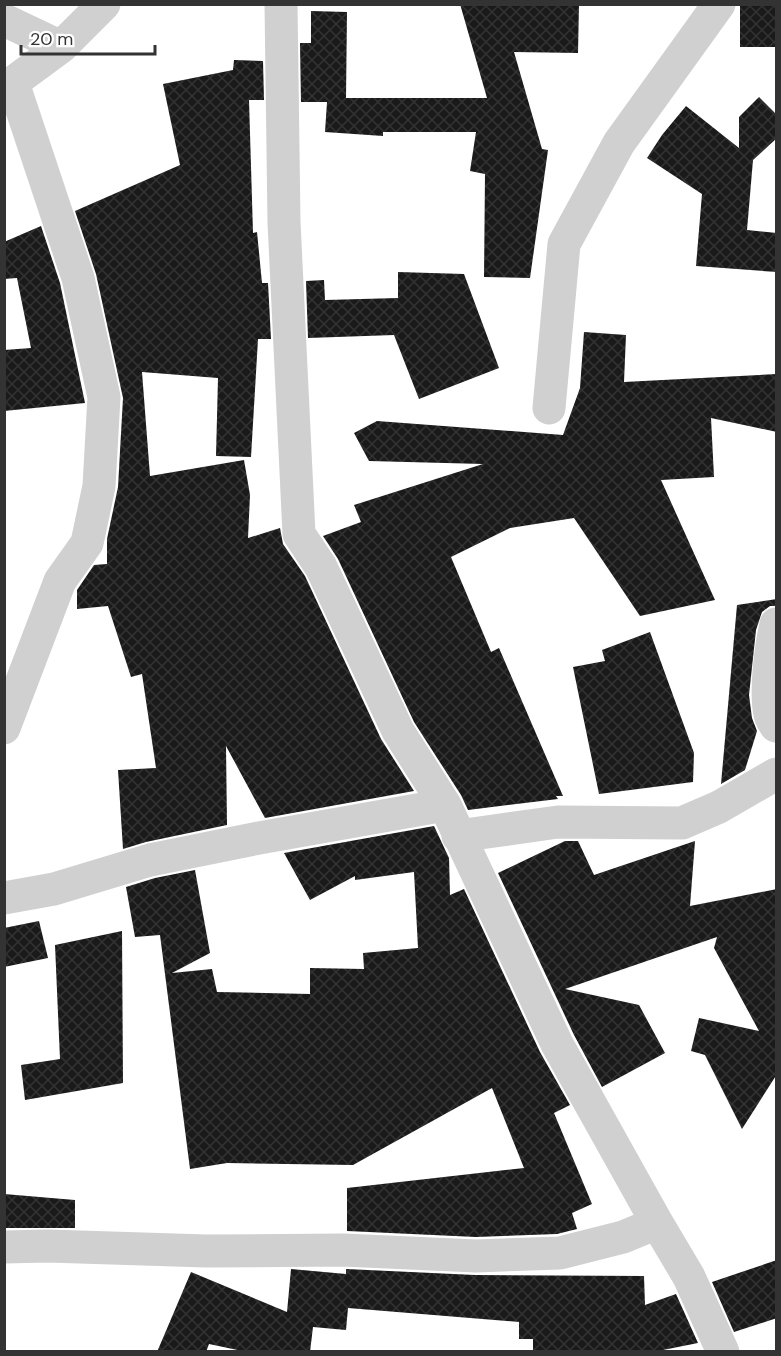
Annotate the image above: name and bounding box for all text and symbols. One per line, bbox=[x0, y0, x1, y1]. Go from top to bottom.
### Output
scale bar bbox=[21, 18, 154, 56]
text: 20 m bbox=[30, 27, 73, 51]

